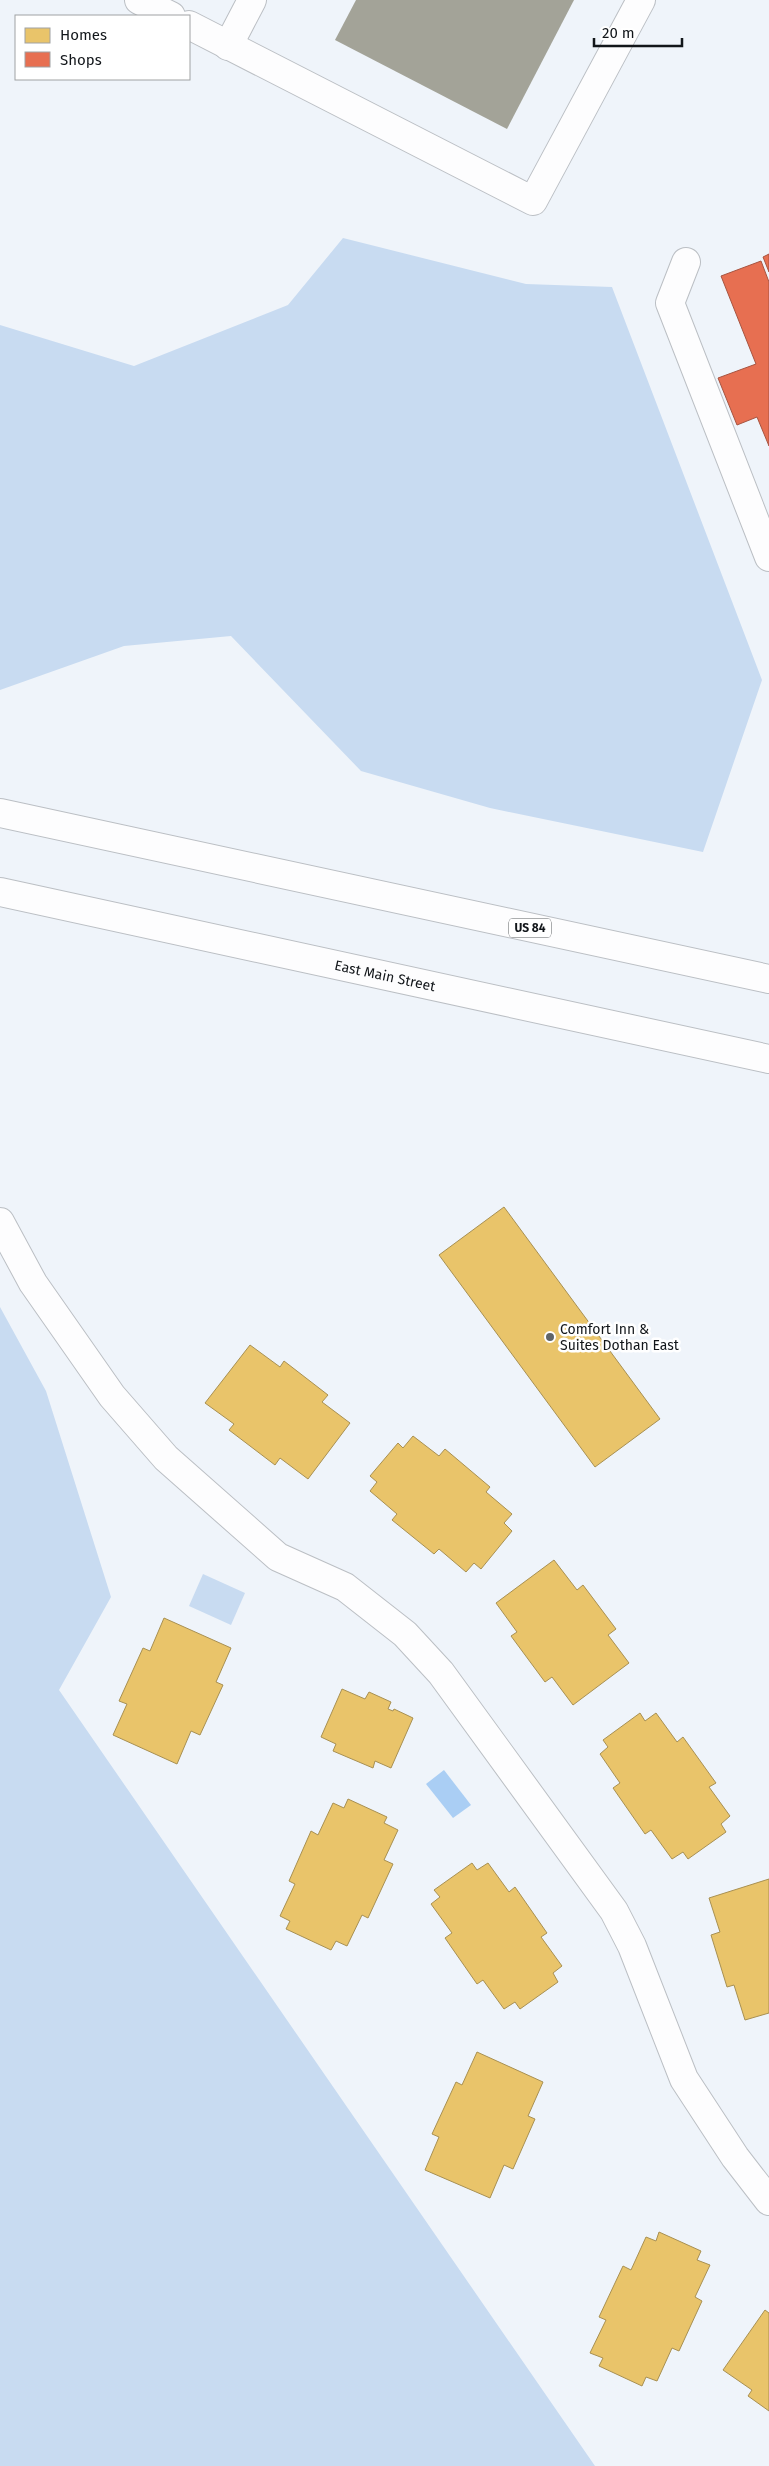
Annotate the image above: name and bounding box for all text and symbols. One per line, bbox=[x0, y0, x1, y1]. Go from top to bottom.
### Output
legend bbox=[15, 15, 190, 80]
scale bar bbox=[594, 15, 682, 47]
text: 20 m bbox=[602, 24, 635, 42]
text: Homes bbox=[60, 26, 107, 44]
text: Shops bbox=[60, 51, 102, 69]
road number: US 84 bbox=[509, 918, 551, 938]
street label: East Main Street bbox=[333, 956, 438, 995]
place label: Comfort Inn & Suites Dothan East bbox=[560, 1321, 680, 1354]
marker: Comfort Inn & Suites Dothan East bbox=[544, 1331, 556, 1343]

